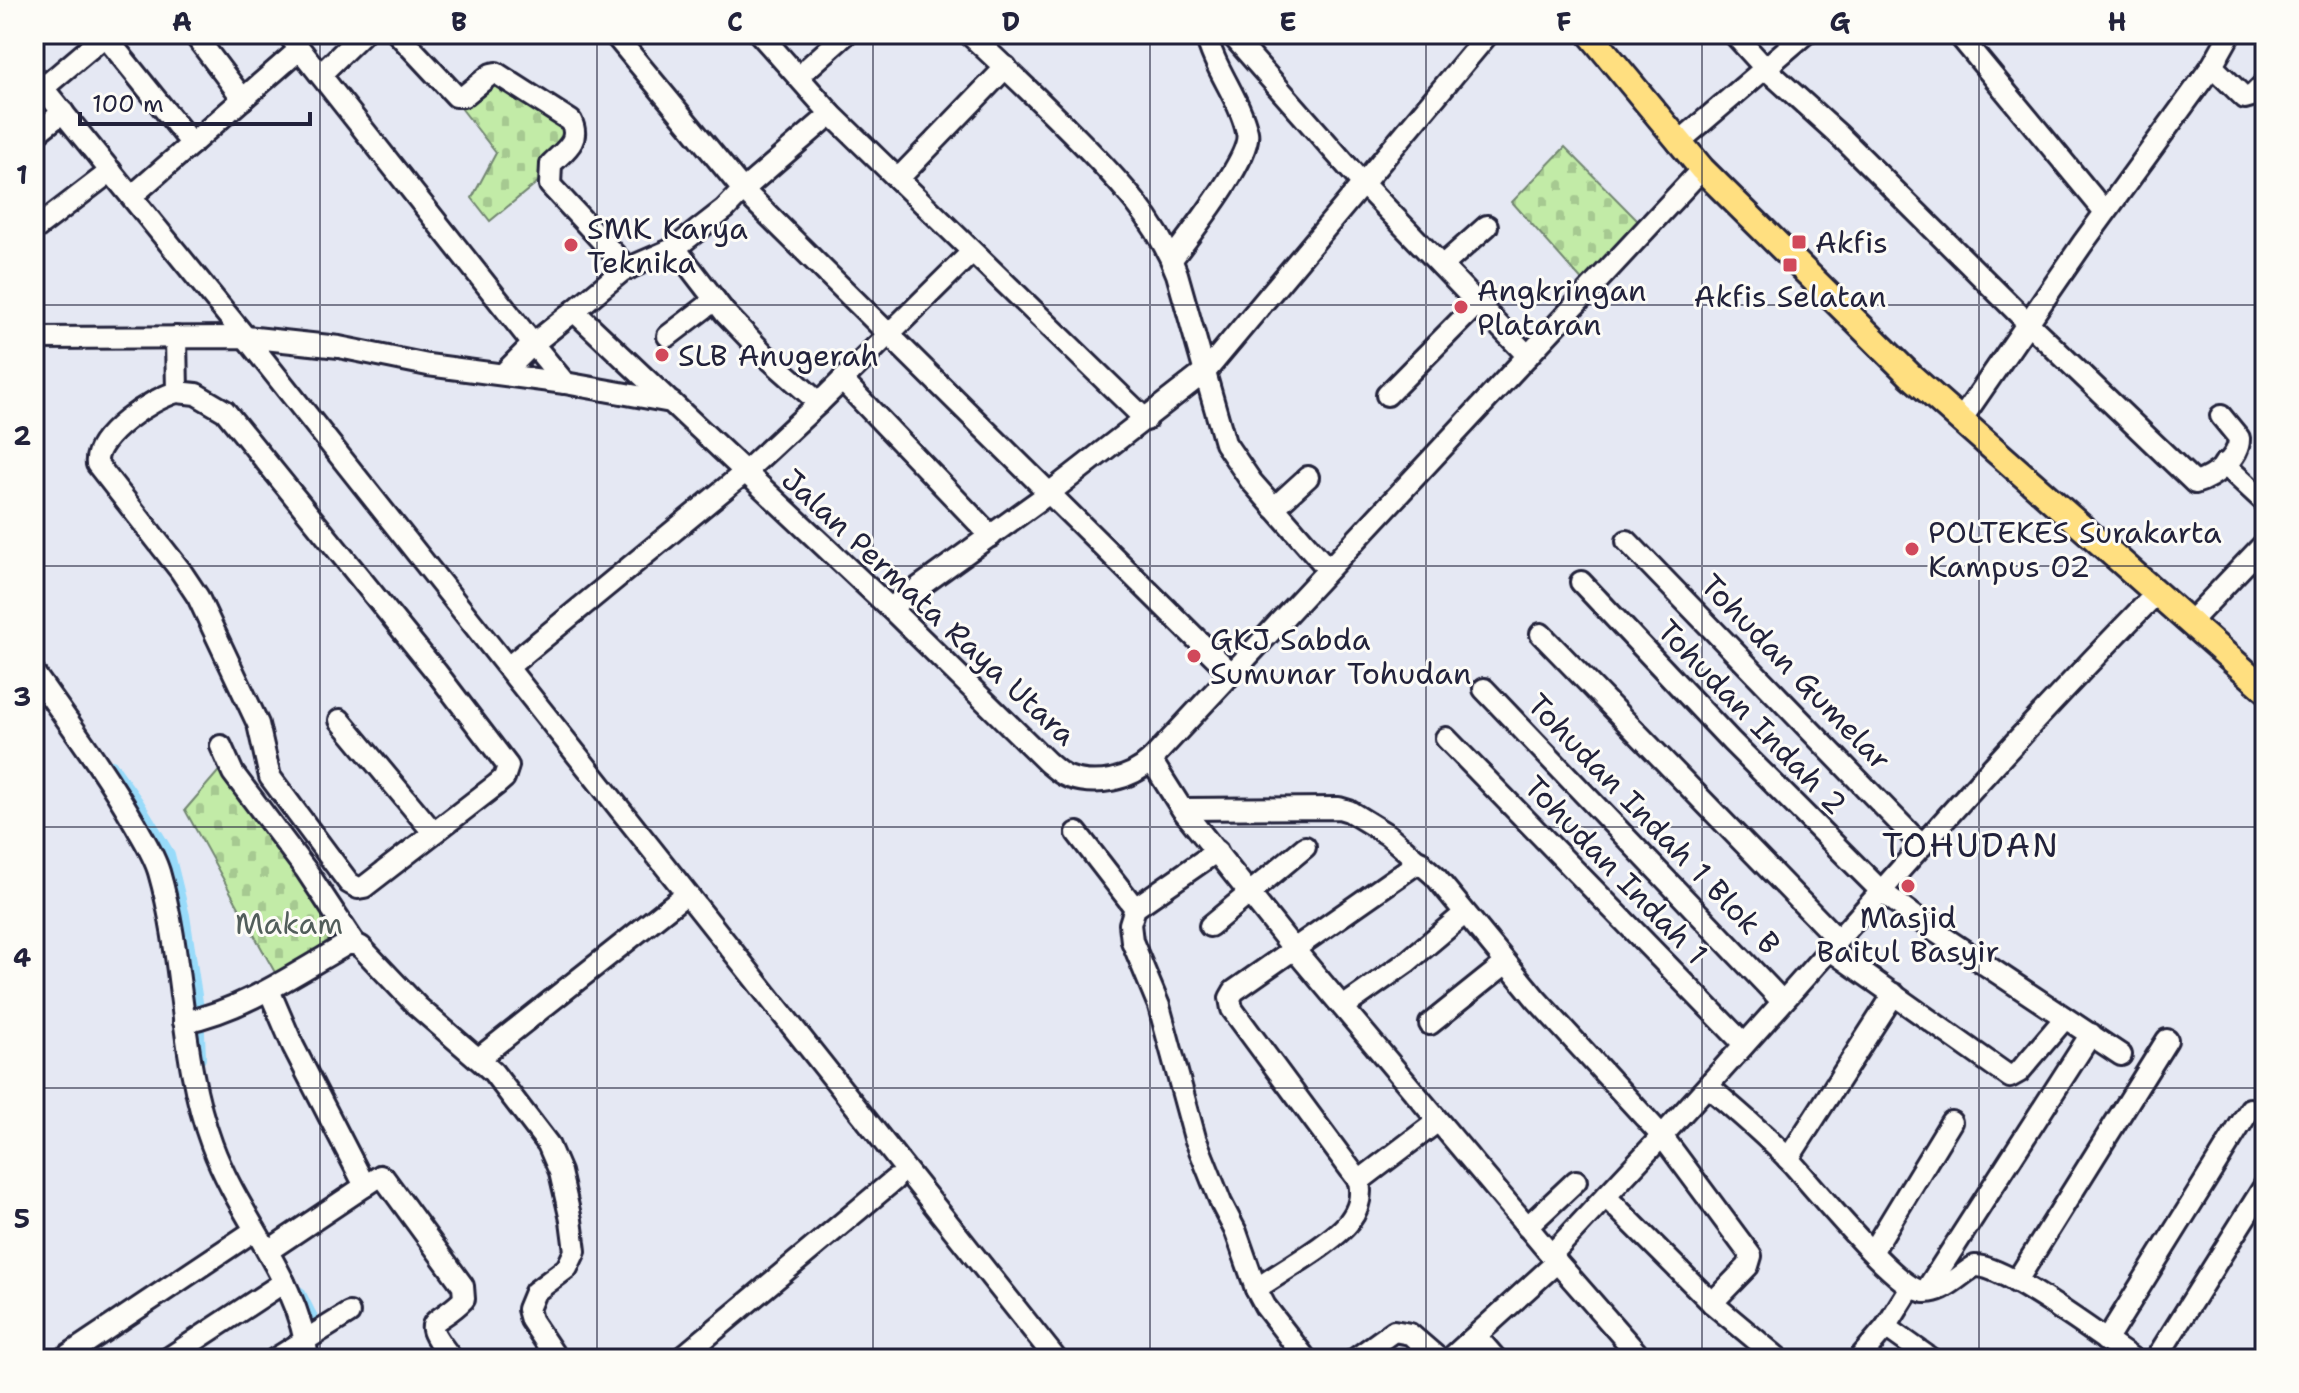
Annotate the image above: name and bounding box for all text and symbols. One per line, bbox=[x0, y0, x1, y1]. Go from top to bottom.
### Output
text: A bbox=[172, 4, 192, 39]
text: B bbox=[451, 4, 467, 39]
text: C bbox=[727, 4, 743, 39]
text: D bbox=[1002, 4, 1020, 39]
text: E bbox=[1279, 4, 1297, 39]
text: F bbox=[1556, 4, 1572, 39]
text: G bbox=[1830, 4, 1851, 39]
text: H bbox=[2108, 4, 2126, 39]
scale bar bbox=[80, 76, 310, 126]
text: 100 m bbox=[92, 88, 164, 120]
text: 1 bbox=[16, 157, 28, 192]
place label: SMK Karya Teknika bbox=[587, 208, 748, 283]
place label: Akfis bbox=[1815, 222, 1888, 263]
marker: Akfis bbox=[1790, 233, 1808, 251]
marker: SMK Karya Teknika bbox=[562, 236, 580, 254]
marker: Akfis Selatan bbox=[1781, 256, 1799, 274]
place label: Angkringan Plataran bbox=[1477, 270, 1646, 345]
place label: Akfis Selatan bbox=[1694, 276, 1886, 317]
marker: Angkringan Plataran bbox=[1452, 298, 1470, 316]
place label: SLB Anugerah bbox=[678, 335, 879, 376]
marker: SLB Anugerah bbox=[653, 346, 671, 364]
text: 2 bbox=[13, 418, 31, 453]
street label: Jalan Permata Raya Utara bbox=[773, 459, 1085, 755]
place label: POLTEKES Surakarta Kampus 02 bbox=[1928, 512, 2222, 587]
marker: POLTEKES Surakarta Kampus 02 bbox=[1903, 540, 1921, 558]
street label: Tohudan Gumelar bbox=[1692, 565, 1900, 779]
street label: Tohudan Indah 2 bbox=[1648, 611, 1856, 823]
place label: GKJ Sabda Sumunar Tohudan bbox=[1210, 619, 1471, 694]
marker: GKJ Sabda Sumunar Tohudan bbox=[1185, 647, 1203, 665]
text: 3 bbox=[13, 679, 31, 714]
street label: Tohudan Indah 1 Blok B bbox=[1520, 686, 1788, 962]
street label: Tohudan Indah 1 bbox=[1517, 768, 1715, 972]
district label: TOHUDAN bbox=[1882, 822, 2060, 868]
marker: Masjid Baitul Basyir bbox=[1899, 877, 1917, 895]
place label: Masjid Baitul Basyir bbox=[1817, 897, 1999, 972]
park label: Makam bbox=[235, 903, 343, 944]
text: 4 bbox=[13, 940, 31, 975]
text: 5 bbox=[14, 1201, 30, 1236]

